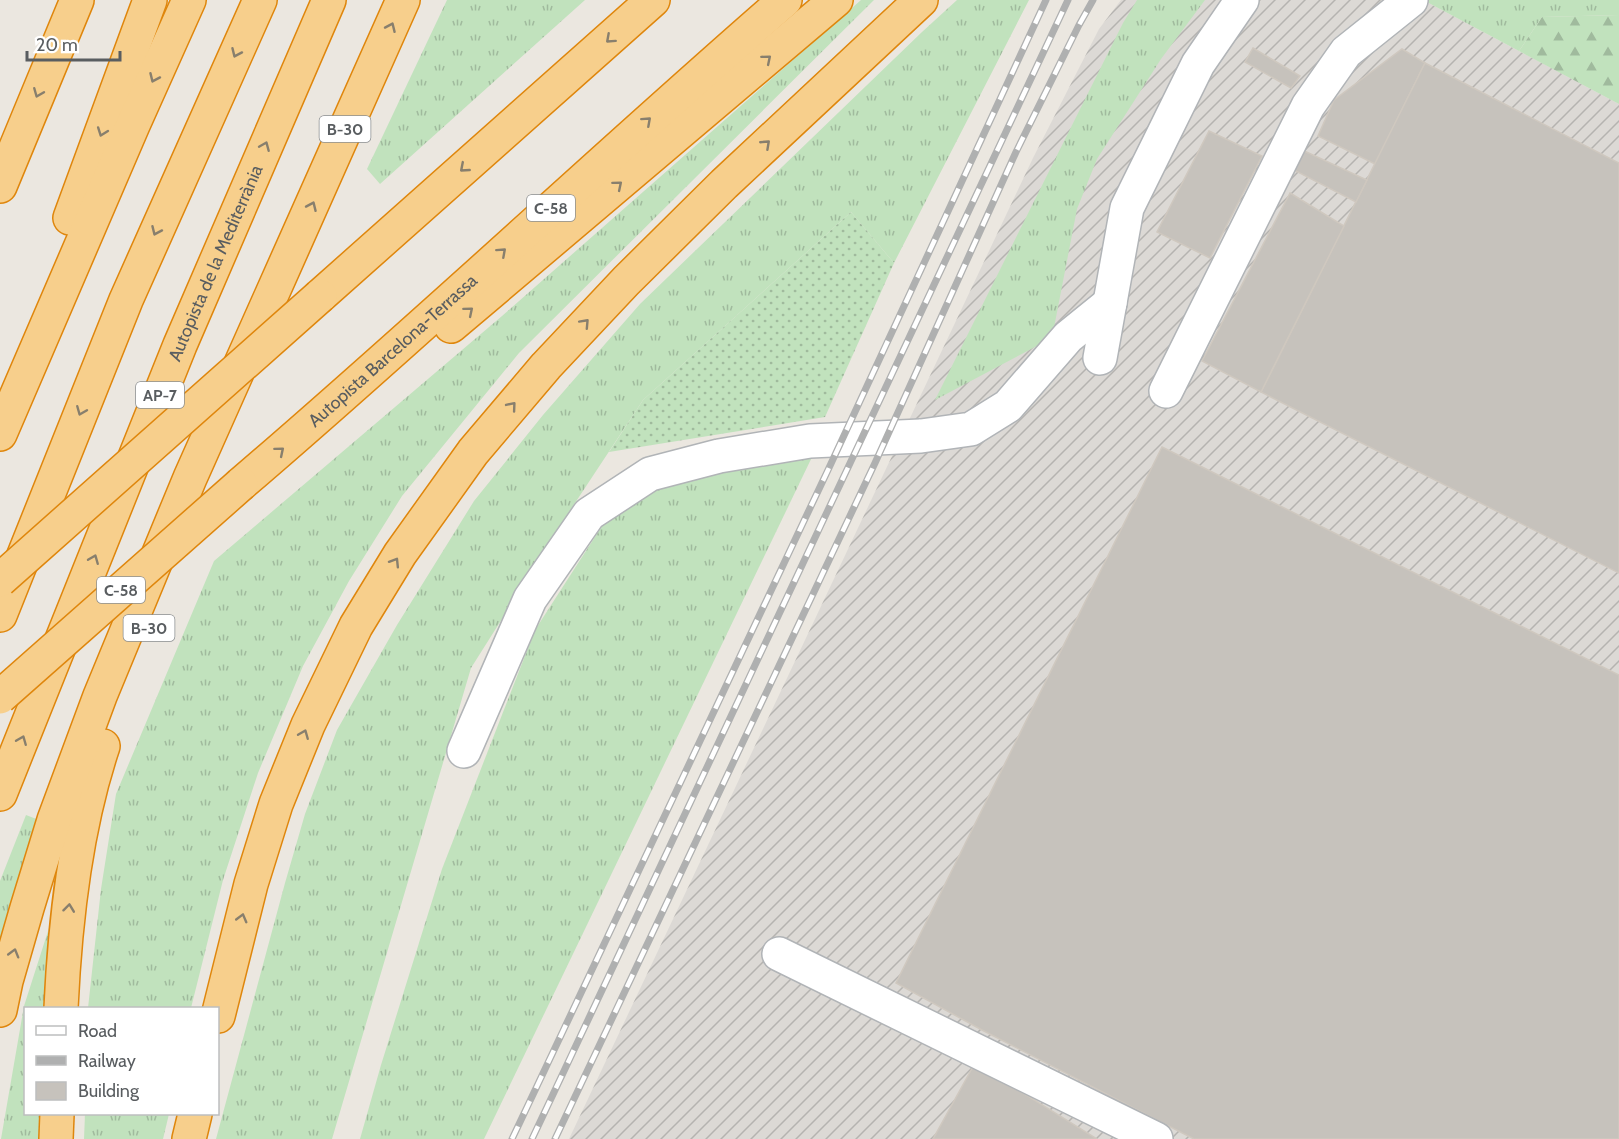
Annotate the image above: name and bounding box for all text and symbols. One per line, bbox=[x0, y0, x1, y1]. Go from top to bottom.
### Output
one-way arrow bbox=[384, 23, 396, 34]
scale bar bbox=[27, 24, 120, 62]
one-way arrow bbox=[606, 32, 617, 43]
text: 20 m bbox=[36, 34, 78, 56]
one-way arrow bbox=[232, 47, 244, 58]
one-way arrow bbox=[760, 55, 771, 66]
one-way arrow bbox=[149, 72, 161, 83]
one-way arrow bbox=[33, 87, 45, 98]
road number: B-30 bbox=[320, 116, 370, 142]
one-way arrow bbox=[640, 117, 651, 128]
one-way arrow bbox=[96, 126, 109, 137]
one-way arrow bbox=[760, 140, 770, 151]
one-way arrow bbox=[258, 141, 270, 152]
street label: Autopista de la Mediterrània bbox=[164, 161, 268, 364]
one-way arrow bbox=[460, 161, 471, 172]
one-way arrow bbox=[611, 181, 622, 192]
road number: C-58 bbox=[527, 195, 575, 221]
one-way arrow bbox=[305, 201, 317, 212]
one-way arrow bbox=[152, 225, 164, 236]
one-way arrow bbox=[495, 248, 506, 259]
street label: Autopista Barcelona-Terrassa bbox=[304, 269, 482, 432]
one-way arrow bbox=[462, 308, 473, 319]
one-way arrow bbox=[578, 320, 589, 331]
road number: AP-7 bbox=[136, 382, 184, 408]
one-way arrow bbox=[505, 402, 516, 413]
one-way arrow bbox=[76, 405, 88, 416]
one-way arrow bbox=[273, 447, 284, 458]
one-way arrow bbox=[87, 554, 99, 565]
one-way arrow bbox=[388, 558, 400, 568]
road number: C-58 bbox=[97, 577, 145, 603]
road number: B-30 bbox=[124, 615, 174, 641]
one-way arrow bbox=[297, 729, 309, 740]
one-way arrow bbox=[15, 735, 27, 746]
one-way arrow bbox=[63, 904, 75, 913]
one-way arrow bbox=[235, 914, 247, 924]
one-way arrow bbox=[7, 948, 19, 959]
legend bbox=[24, 1007, 219, 1115]
text: Road bbox=[78, 1020, 117, 1042]
text: Railway bbox=[78, 1050, 136, 1072]
text: Building bbox=[78, 1080, 140, 1102]

